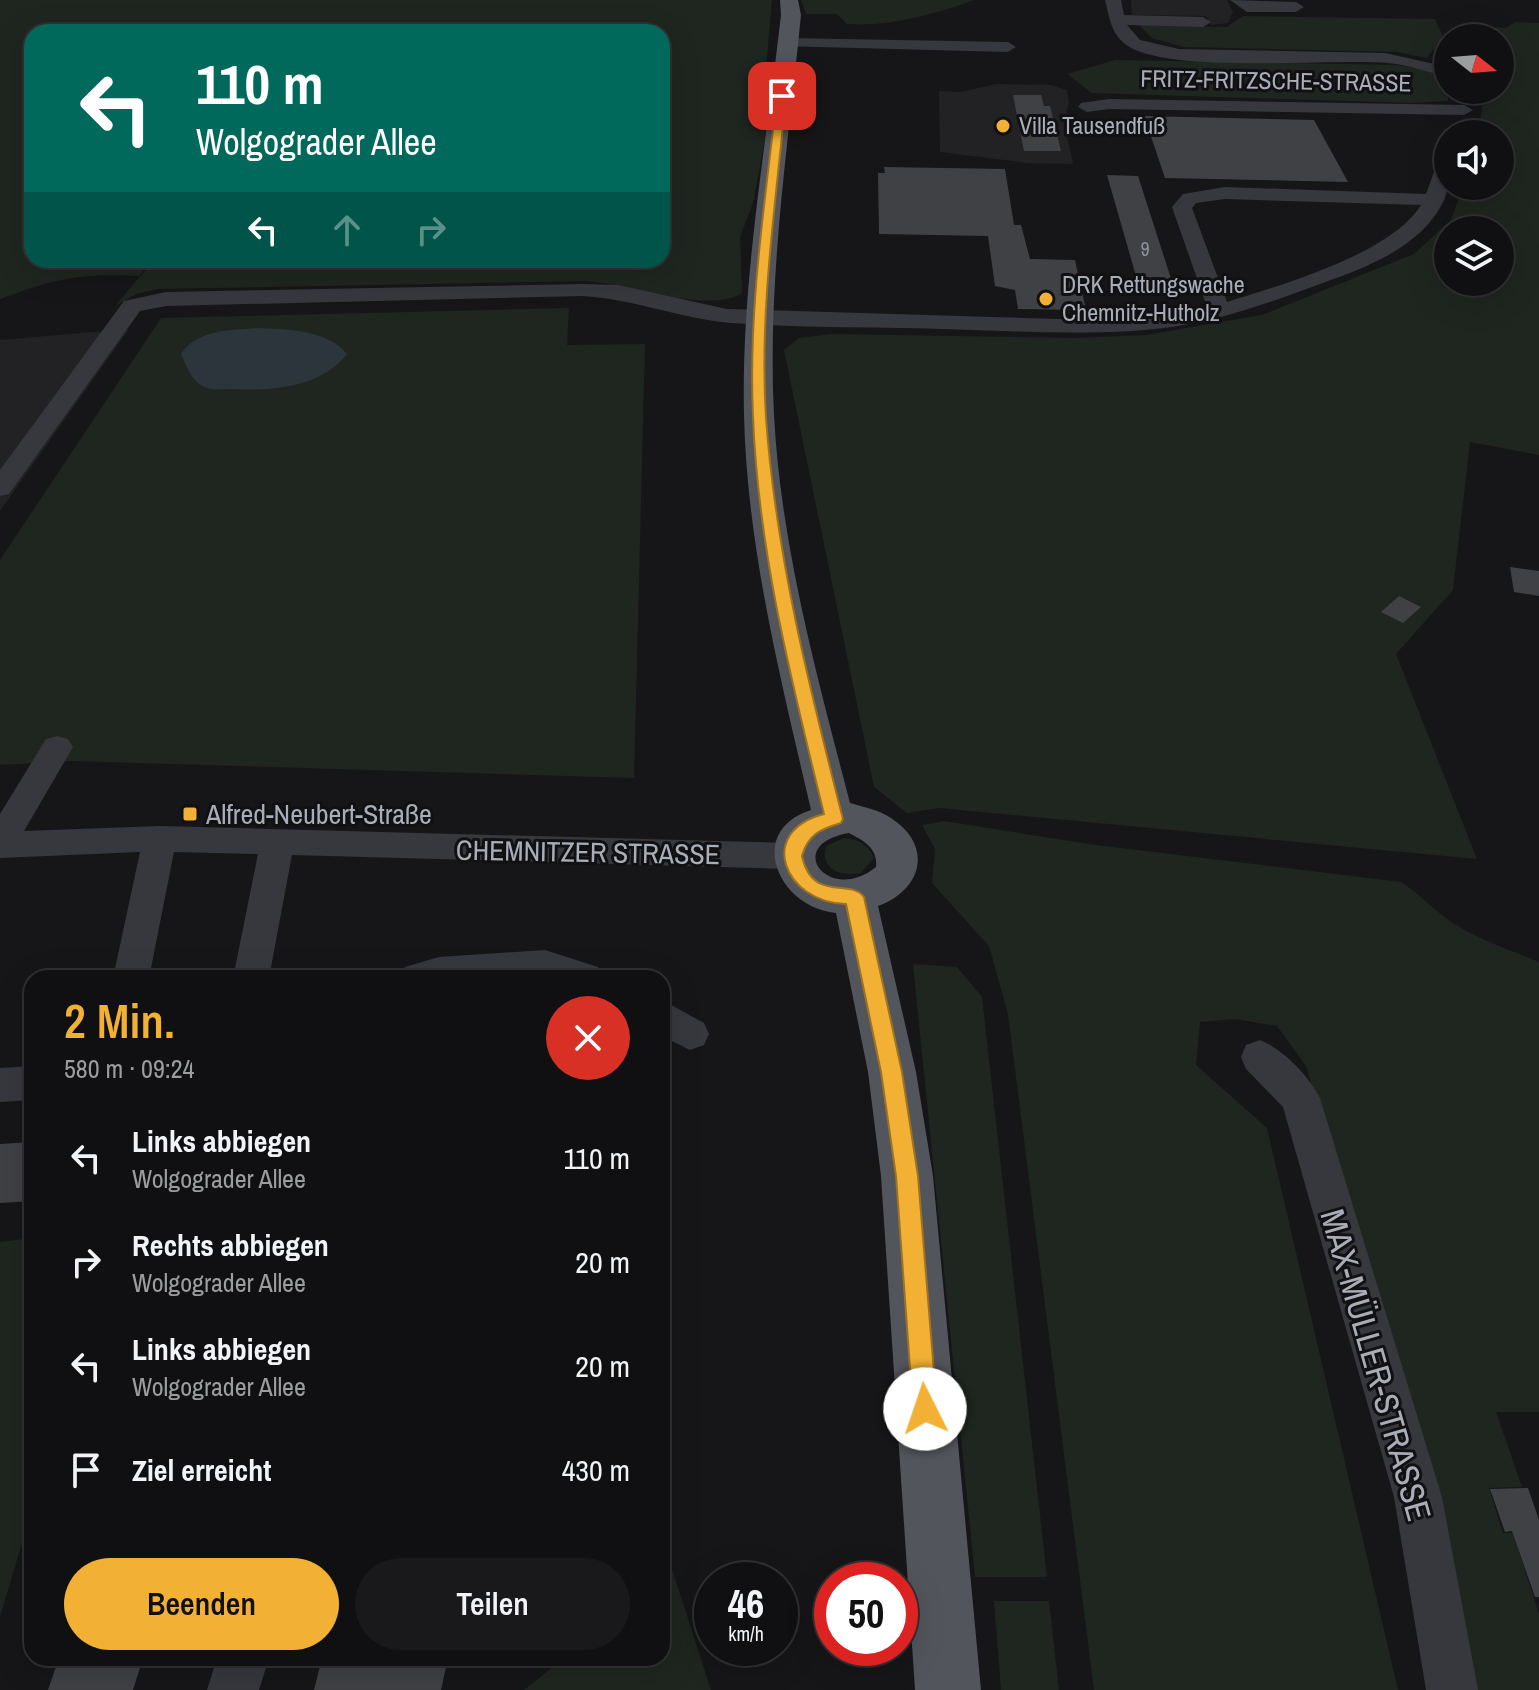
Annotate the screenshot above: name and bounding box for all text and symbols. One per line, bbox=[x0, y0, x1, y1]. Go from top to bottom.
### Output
north arrow bbox=[1434, 24, 1514, 104]
map controls bbox=[1434, 24, 1514, 296]
text: 110 m bbox=[196, 46, 324, 121]
icon: left bbox=[64, 56, 168, 160]
pin bbox=[748, 62, 816, 130]
street label: FRITZ-FRITZSCHE-STRASSE bbox=[1140, 62, 1412, 98]
icon: arrive bbox=[760, 74, 804, 118]
place label: Villa Tausendfuß bbox=[1019, 109, 1165, 141]
marker: Villa Tausendfuß bbox=[994, 117, 1012, 135]
text: Wolgograder Allee bbox=[196, 118, 437, 166]
button: sound bbox=[1434, 120, 1514, 200]
icon: left bbox=[241, 208, 285, 252]
icon: ahead bbox=[325, 208, 369, 252]
icon: right bbox=[409, 208, 453, 252]
button: layers bbox=[1434, 216, 1514, 296]
house number: 9 bbox=[1140, 235, 1150, 262]
place label: DRK Rettungswache Chemnitz-Hutholz bbox=[1062, 268, 1245, 328]
marker: DRK Rettungswache Chemnitz-Hutholz bbox=[1037, 290, 1055, 308]
place label: Alfred-Neubert-Straße bbox=[205, 795, 432, 833]
marker: Alfred-Neubert-Straße bbox=[181, 805, 199, 823]
street label: CHEMNITZER STRASSE bbox=[456, 831, 720, 873]
text: 2 Min. bbox=[64, 988, 175, 1053]
button: close bbox=[546, 996, 630, 1080]
text: 580 m · 09:24 bbox=[64, 1051, 194, 1086]
text: Links abbiegen bbox=[132, 1121, 311, 1161]
icon: left bbox=[64, 1136, 108, 1180]
text: 110 m bbox=[563, 1138, 630, 1178]
text: Wolgograder Allee bbox=[132, 1161, 306, 1196]
street label: MAX-MÜLLER-STRASSE bbox=[1309, 1204, 1443, 1526]
text: Rechts abbiegen bbox=[132, 1225, 329, 1265]
icon: right bbox=[64, 1240, 108, 1284]
text: 20 m bbox=[575, 1242, 630, 1282]
text: Wolgograder Allee bbox=[132, 1265, 306, 1300]
text: Links abbiegen bbox=[132, 1329, 311, 1369]
icon: left bbox=[64, 1344, 108, 1388]
text: 20 m bbox=[575, 1346, 630, 1386]
position arrow bbox=[883, 1367, 967, 1451]
text: Wolgograder Allee bbox=[132, 1369, 306, 1404]
icon: arrive bbox=[64, 1448, 108, 1492]
text: Ziel erreicht bbox=[132, 1450, 271, 1490]
text: 430 m bbox=[562, 1450, 630, 1490]
button: Beenden bbox=[64, 1558, 339, 1650]
button: Teilen bbox=[355, 1558, 630, 1650]
speed limit sign: 50 bbox=[814, 1562, 918, 1666]
text: 46 bbox=[728, 1577, 764, 1630]
text: km/h bbox=[728, 1620, 764, 1647]

